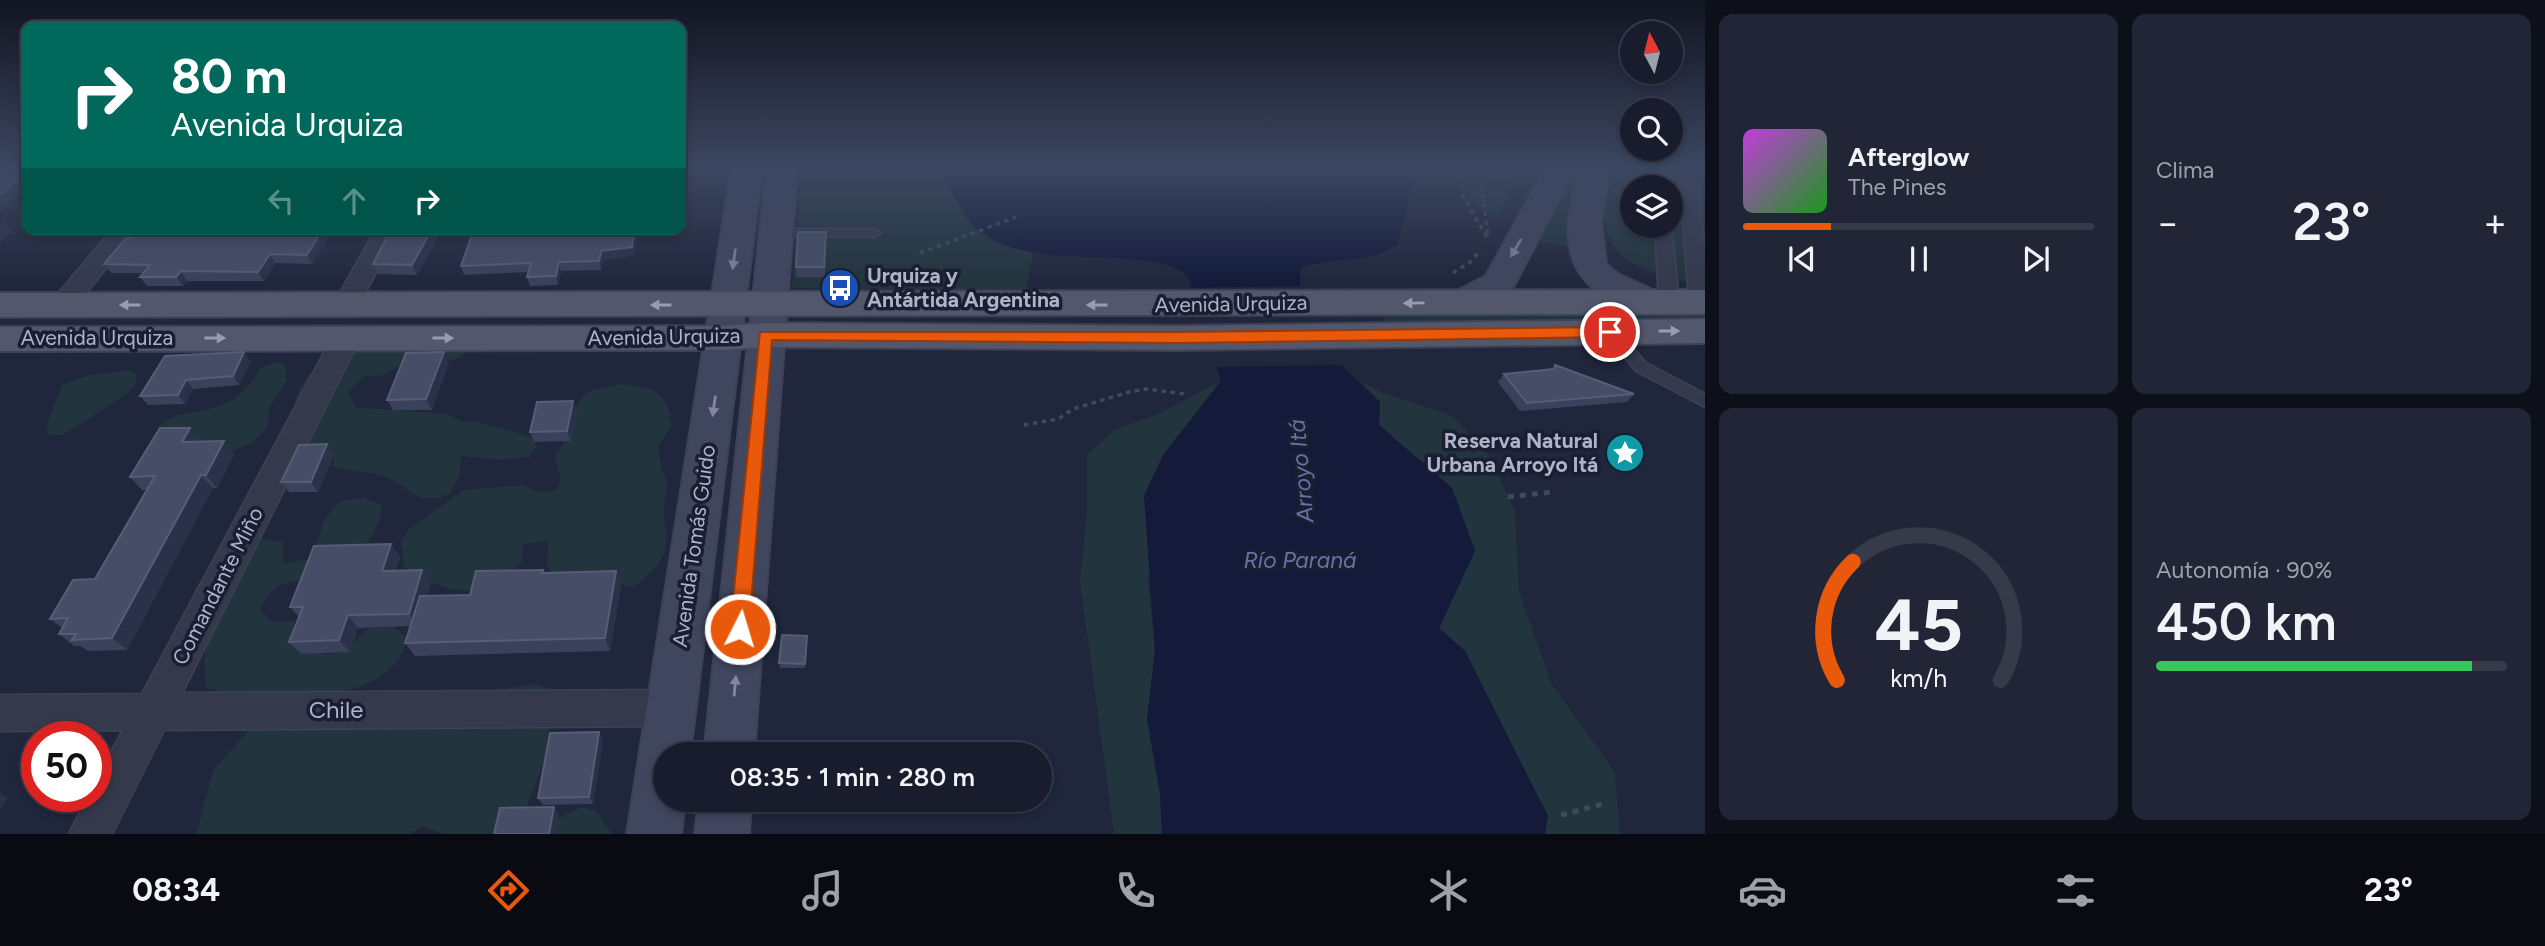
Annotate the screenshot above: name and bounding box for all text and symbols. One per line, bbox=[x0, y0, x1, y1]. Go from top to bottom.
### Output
north arrow bbox=[1620, 21, 1684, 84]
map controls bbox=[1620, 21, 1683, 238]
text: 80 m bbox=[171, 46, 287, 105]
icon: right bbox=[56, 49, 147, 140]
button: search bbox=[1620, 98, 1683, 161]
text: Avenida Urquiza bbox=[171, 106, 404, 144]
text: Afterglow bbox=[1848, 141, 1970, 173]
text: Clima bbox=[2156, 156, 2214, 184]
text: The Pines bbox=[1848, 173, 1947, 201]
button: layers bbox=[1620, 175, 1683, 238]
icon: left bbox=[262, 182, 300, 220]
icon: ahead bbox=[335, 182, 373, 220]
icon: right bbox=[408, 182, 446, 220]
text: 23° bbox=[2293, 191, 2370, 253]
text: − bbox=[2156, 200, 2180, 246]
text: + bbox=[2483, 200, 2507, 246]
one-way arrow bbox=[1510, 238, 1523, 257]
icon: previous bbox=[1783, 240, 1821, 278]
icon: pause bbox=[1900, 240, 1938, 278]
icon: next bbox=[2017, 240, 2055, 278]
one-way arrow bbox=[728, 248, 739, 270]
place label: Urquiza y Antártida Argentina bbox=[867, 263, 1060, 312]
bus stop icon: Urquiza y Antártida Argentina bbox=[819, 267, 861, 309]
street label: Avenida Urquiza bbox=[1154, 290, 1308, 317]
one-way arrow bbox=[1402, 297, 1424, 309]
one-way arrow bbox=[119, 299, 141, 311]
one-way arrow bbox=[650, 299, 672, 311]
one-way arrow bbox=[1086, 299, 1108, 311]
pin bbox=[1580, 302, 1640, 362]
icon: arrive bbox=[1591, 313, 1629, 351]
street label: Avenida Urquiza bbox=[587, 323, 741, 350]
street label: Avenida Urquiza bbox=[21, 325, 173, 350]
one-way arrow bbox=[1658, 325, 1680, 337]
one-way arrow bbox=[204, 332, 226, 344]
one-way arrow bbox=[432, 332, 454, 344]
one-way arrow bbox=[708, 395, 719, 417]
water label: Arroyo Itá bbox=[1283, 418, 1320, 525]
place label: Reserva Natural Urbana Arroyo Itá bbox=[1426, 428, 1598, 477]
place icon: Reserva Natural Urbana Arroyo Itá bbox=[1604, 432, 1646, 474]
street label: Avenida Tomás Guido bbox=[667, 443, 720, 649]
street label: Comandante Miño bbox=[167, 503, 268, 669]
water label: Río Paraná bbox=[1243, 546, 1357, 574]
text: Autonomía · 90% bbox=[2156, 556, 2332, 584]
text: 45 bbox=[1874, 581, 1963, 668]
text: 450 km bbox=[2156, 591, 2337, 653]
position arrow bbox=[703, 592, 777, 666]
text: km/h bbox=[1890, 663, 1947, 693]
one-way arrow bbox=[730, 675, 741, 697]
street label: Chile bbox=[309, 695, 363, 724]
speed limit sign: 50 bbox=[21, 721, 112, 812]
text: 08:35 · 1 min · 280 m bbox=[730, 761, 975, 793]
icon: directions bbox=[484, 866, 533, 915]
icon: music bbox=[798, 866, 847, 915]
icon: phone bbox=[1111, 866, 1160, 915]
icon: climate bbox=[1424, 866, 1473, 915]
icon: car bbox=[1738, 866, 1787, 915]
icon: filters bbox=[2051, 866, 2100, 915]
text: 08:34 bbox=[132, 871, 220, 909]
text: 23° bbox=[2364, 871, 2413, 909]

